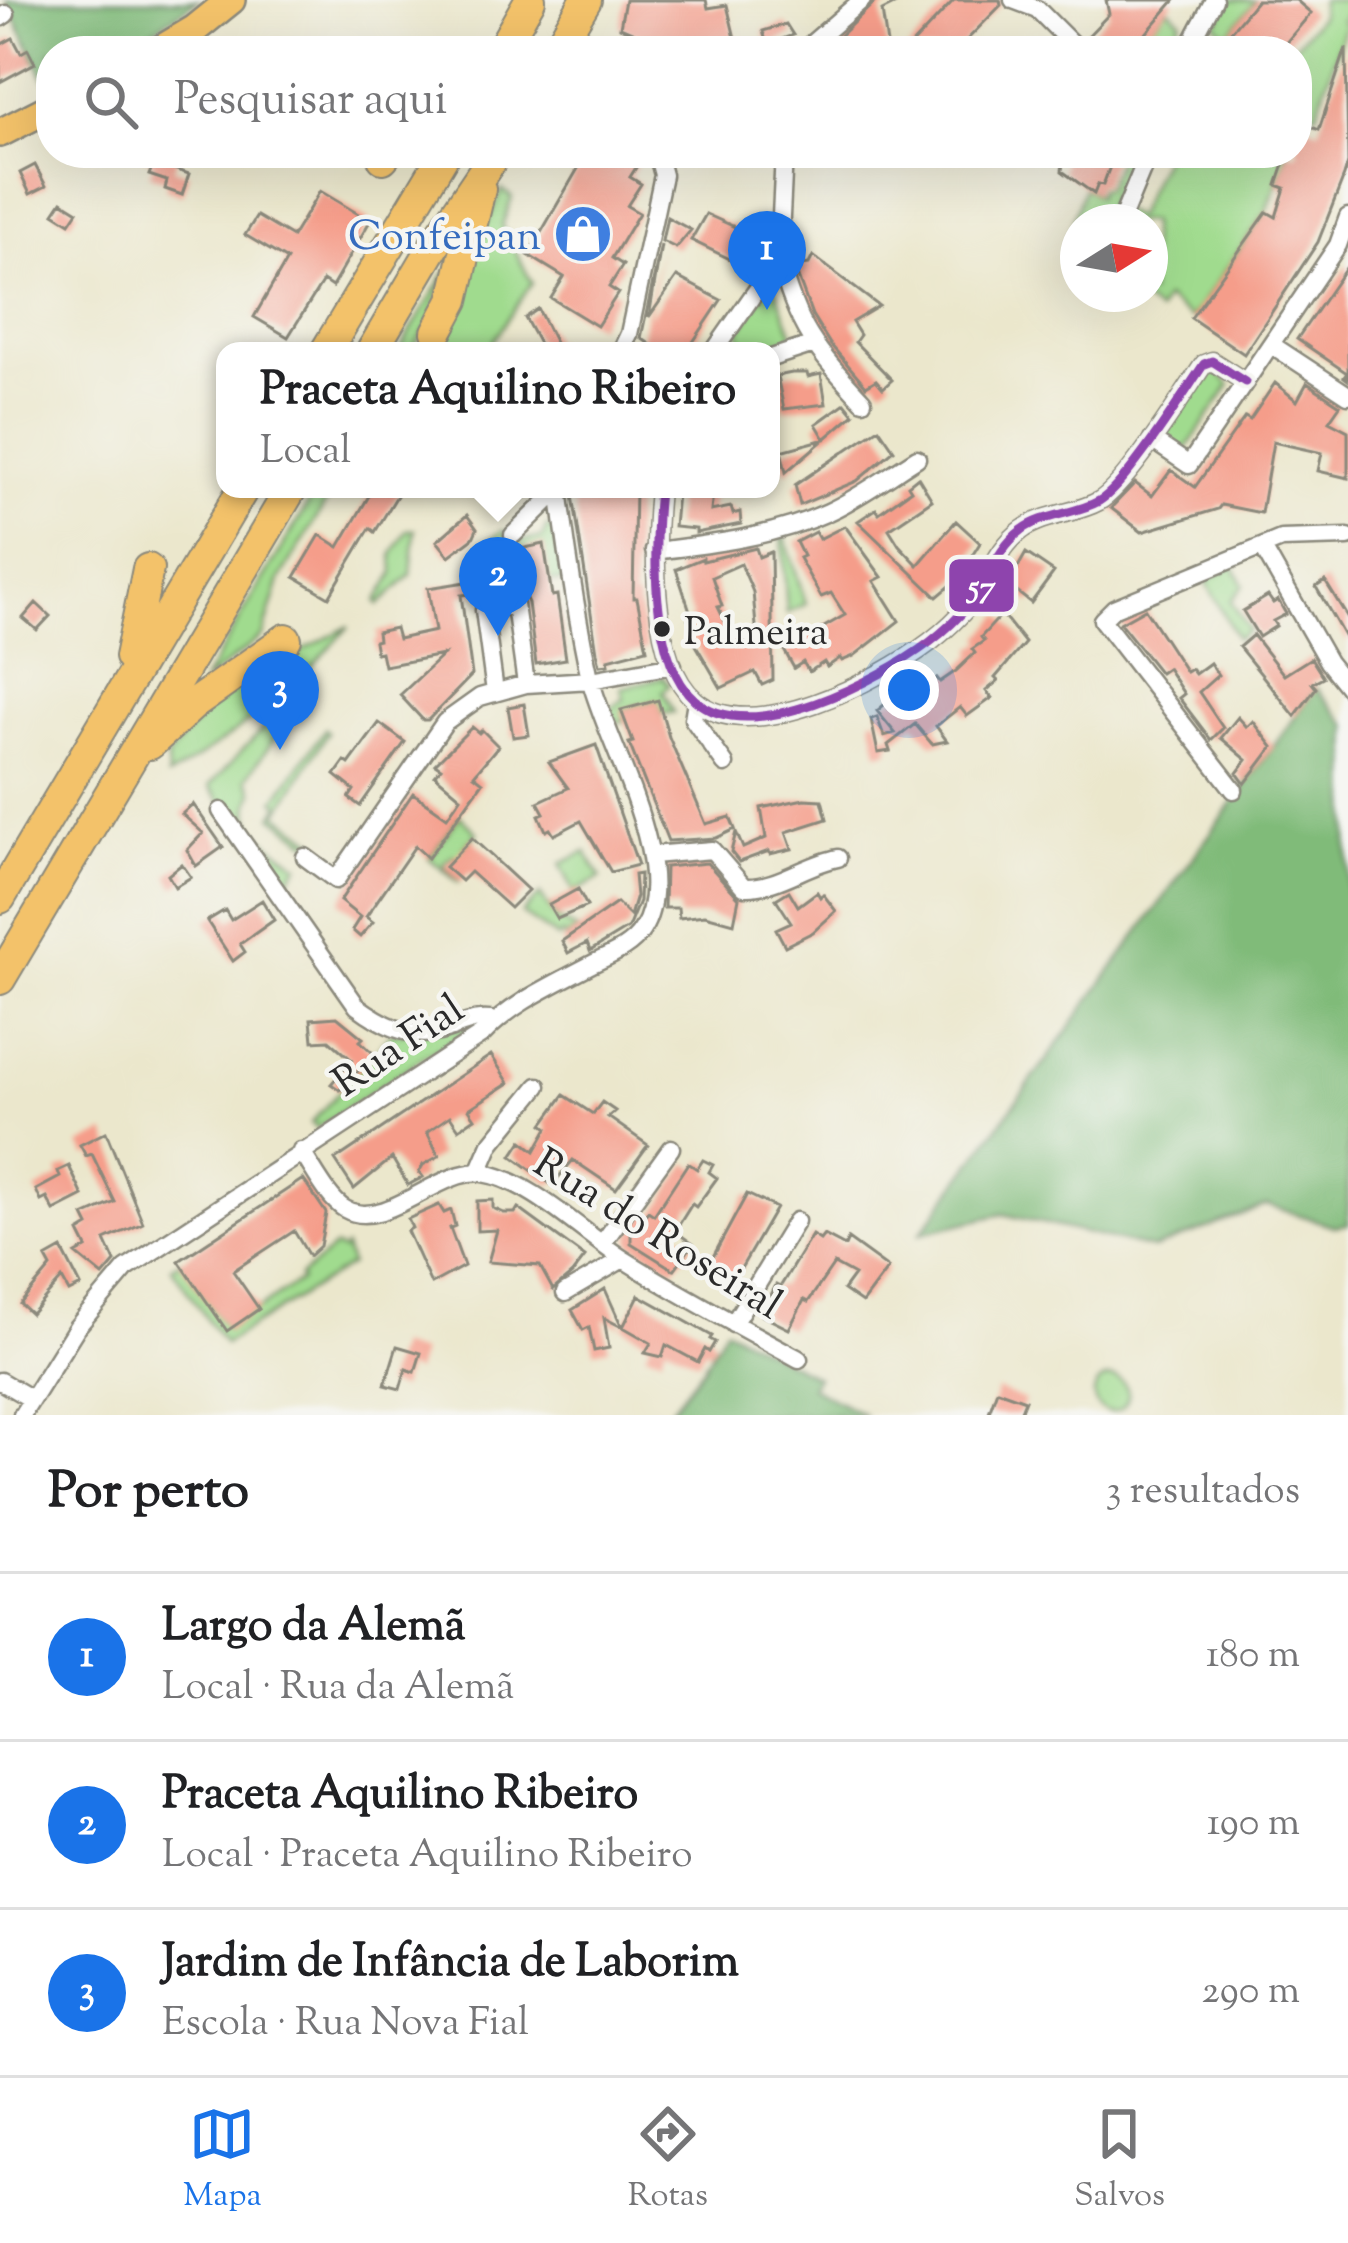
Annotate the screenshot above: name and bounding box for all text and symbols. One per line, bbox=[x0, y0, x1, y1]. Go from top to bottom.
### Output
search box bbox=[36, 36, 1312, 168]
icon: search bbox=[78, 69, 144, 135]
text: Pesquisar aqui bbox=[174, 70, 447, 135]
shop icon: Confeipan bbox=[552, 203, 614, 265]
north arrow bbox=[1060, 204, 1168, 312]
place label: Confeipan bbox=[348, 209, 541, 269]
pin: 1 bbox=[728, 211, 806, 310]
popup bbox=[216, 342, 780, 498]
text: Praceta Aquilino Ribeiro bbox=[260, 360, 736, 425]
text: Local bbox=[260, 425, 351, 481]
pin: 2 bbox=[459, 537, 537, 636]
line badge: 57 bbox=[947, 557, 1016, 614]
text: 57 bbox=[965, 565, 996, 613]
place label: Palmeira bbox=[684, 607, 828, 663]
marker: Palmeira bbox=[651, 618, 673, 640]
pin: 3 bbox=[241, 651, 319, 750]
your location bbox=[879, 660, 939, 720]
street label: Rua Fial bbox=[322, 982, 478, 1114]
street label: Rua do Roseiral bbox=[520, 1136, 792, 1337]
text: Por perto bbox=[48, 1457, 249, 1530]
text: 3 resultados bbox=[1106, 1465, 1300, 1521]
text: Largo da Alemã bbox=[162, 1596, 465, 1661]
text: 1 bbox=[80, 1629, 94, 1685]
text: 180 m bbox=[1206, 1629, 1300, 1685]
text: Local · Rua da Alemã bbox=[162, 1661, 514, 1717]
text: Praceta Aquilino Ribeiro bbox=[162, 1764, 638, 1829]
text: 2 bbox=[78, 1797, 96, 1853]
text: 190 m bbox=[1207, 1797, 1300, 1853]
text: Local · Praceta Aquilino Ribeiro bbox=[162, 1829, 693, 1885]
text: Jardim de Infância de Laborim bbox=[162, 1932, 739, 1997]
text: 3 bbox=[79, 1965, 95, 2021]
text: 290 m bbox=[1202, 1965, 1300, 2021]
text: Escola · Rua Nova Fial bbox=[162, 1997, 529, 2053]
tab: Mapa bbox=[183, 2101, 262, 2221]
tab: Rotas bbox=[628, 2101, 708, 2221]
tab: Salvos bbox=[1074, 2101, 1165, 2221]

